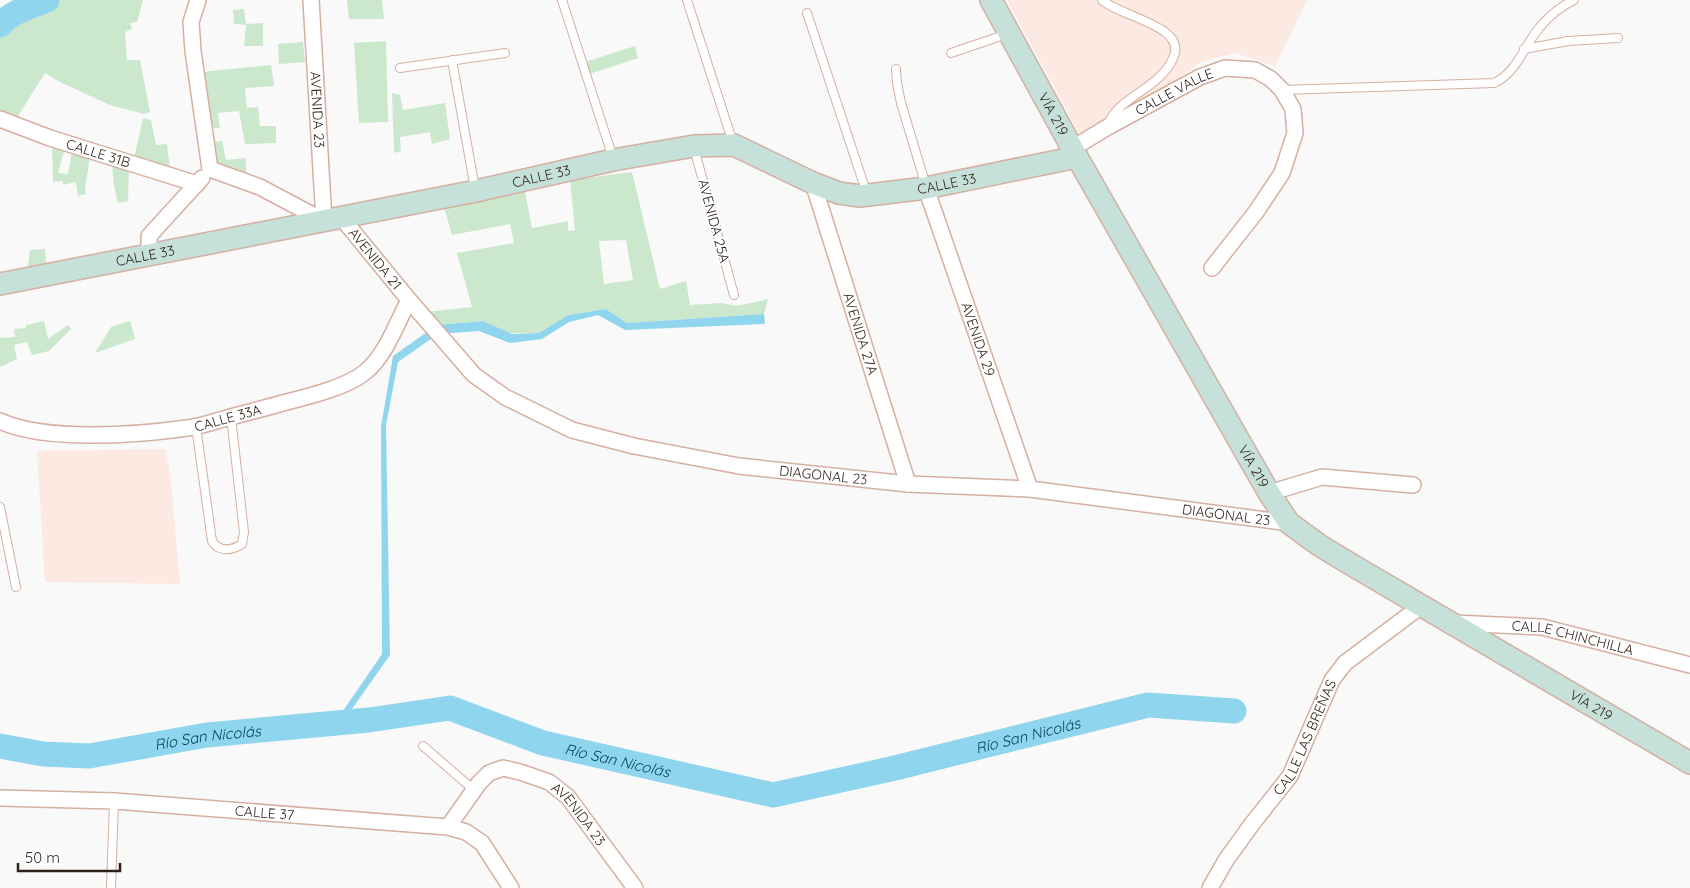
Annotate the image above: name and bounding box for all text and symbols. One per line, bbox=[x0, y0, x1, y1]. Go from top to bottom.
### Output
street label: CALLE VALLE bbox=[1132, 64, 1216, 119]
street label: AVENIDA 23 bbox=[306, 71, 329, 149]
street label: VÍA 219 bbox=[1034, 89, 1073, 139]
street label: CALLE 31B bbox=[64, 135, 133, 172]
street label: CALLE 33 bbox=[510, 161, 572, 192]
street label: CALLE 33 bbox=[916, 169, 978, 198]
street label: AVENIDA 25A bbox=[694, 177, 734, 265]
street label: AVENIDA 21 bbox=[345, 224, 406, 293]
street label: CALLE 33 bbox=[114, 241, 176, 270]
street label: AVENIDA 27A bbox=[839, 290, 882, 377]
street label: AVENIDA 29 bbox=[957, 300, 999, 379]
street label: CALLE 33A bbox=[193, 400, 263, 436]
street label: VÍA 219 bbox=[1234, 441, 1273, 491]
street label: DIAGONAL 23 bbox=[778, 461, 868, 489]
street label: DIAGONAL 23 bbox=[1181, 500, 1271, 529]
street label: CALLE CHINCHILLA bbox=[1511, 617, 1635, 659]
street label: CALLE LAS BREÑAS bbox=[1269, 677, 1340, 799]
street label: VÍA 219 bbox=[1567, 686, 1616, 725]
water label: Río San Nicolás bbox=[973, 713, 1083, 757]
water label: Río San Nicolás bbox=[153, 720, 263, 754]
water label: Río San Nicolás bbox=[563, 739, 673, 781]
street label: AVENIDA 23 bbox=[548, 778, 610, 849]
street label: CALLE 37 bbox=[234, 801, 295, 824]
scale bar bbox=[18, 840, 120, 872]
text: 50 m bbox=[25, 848, 60, 867]

